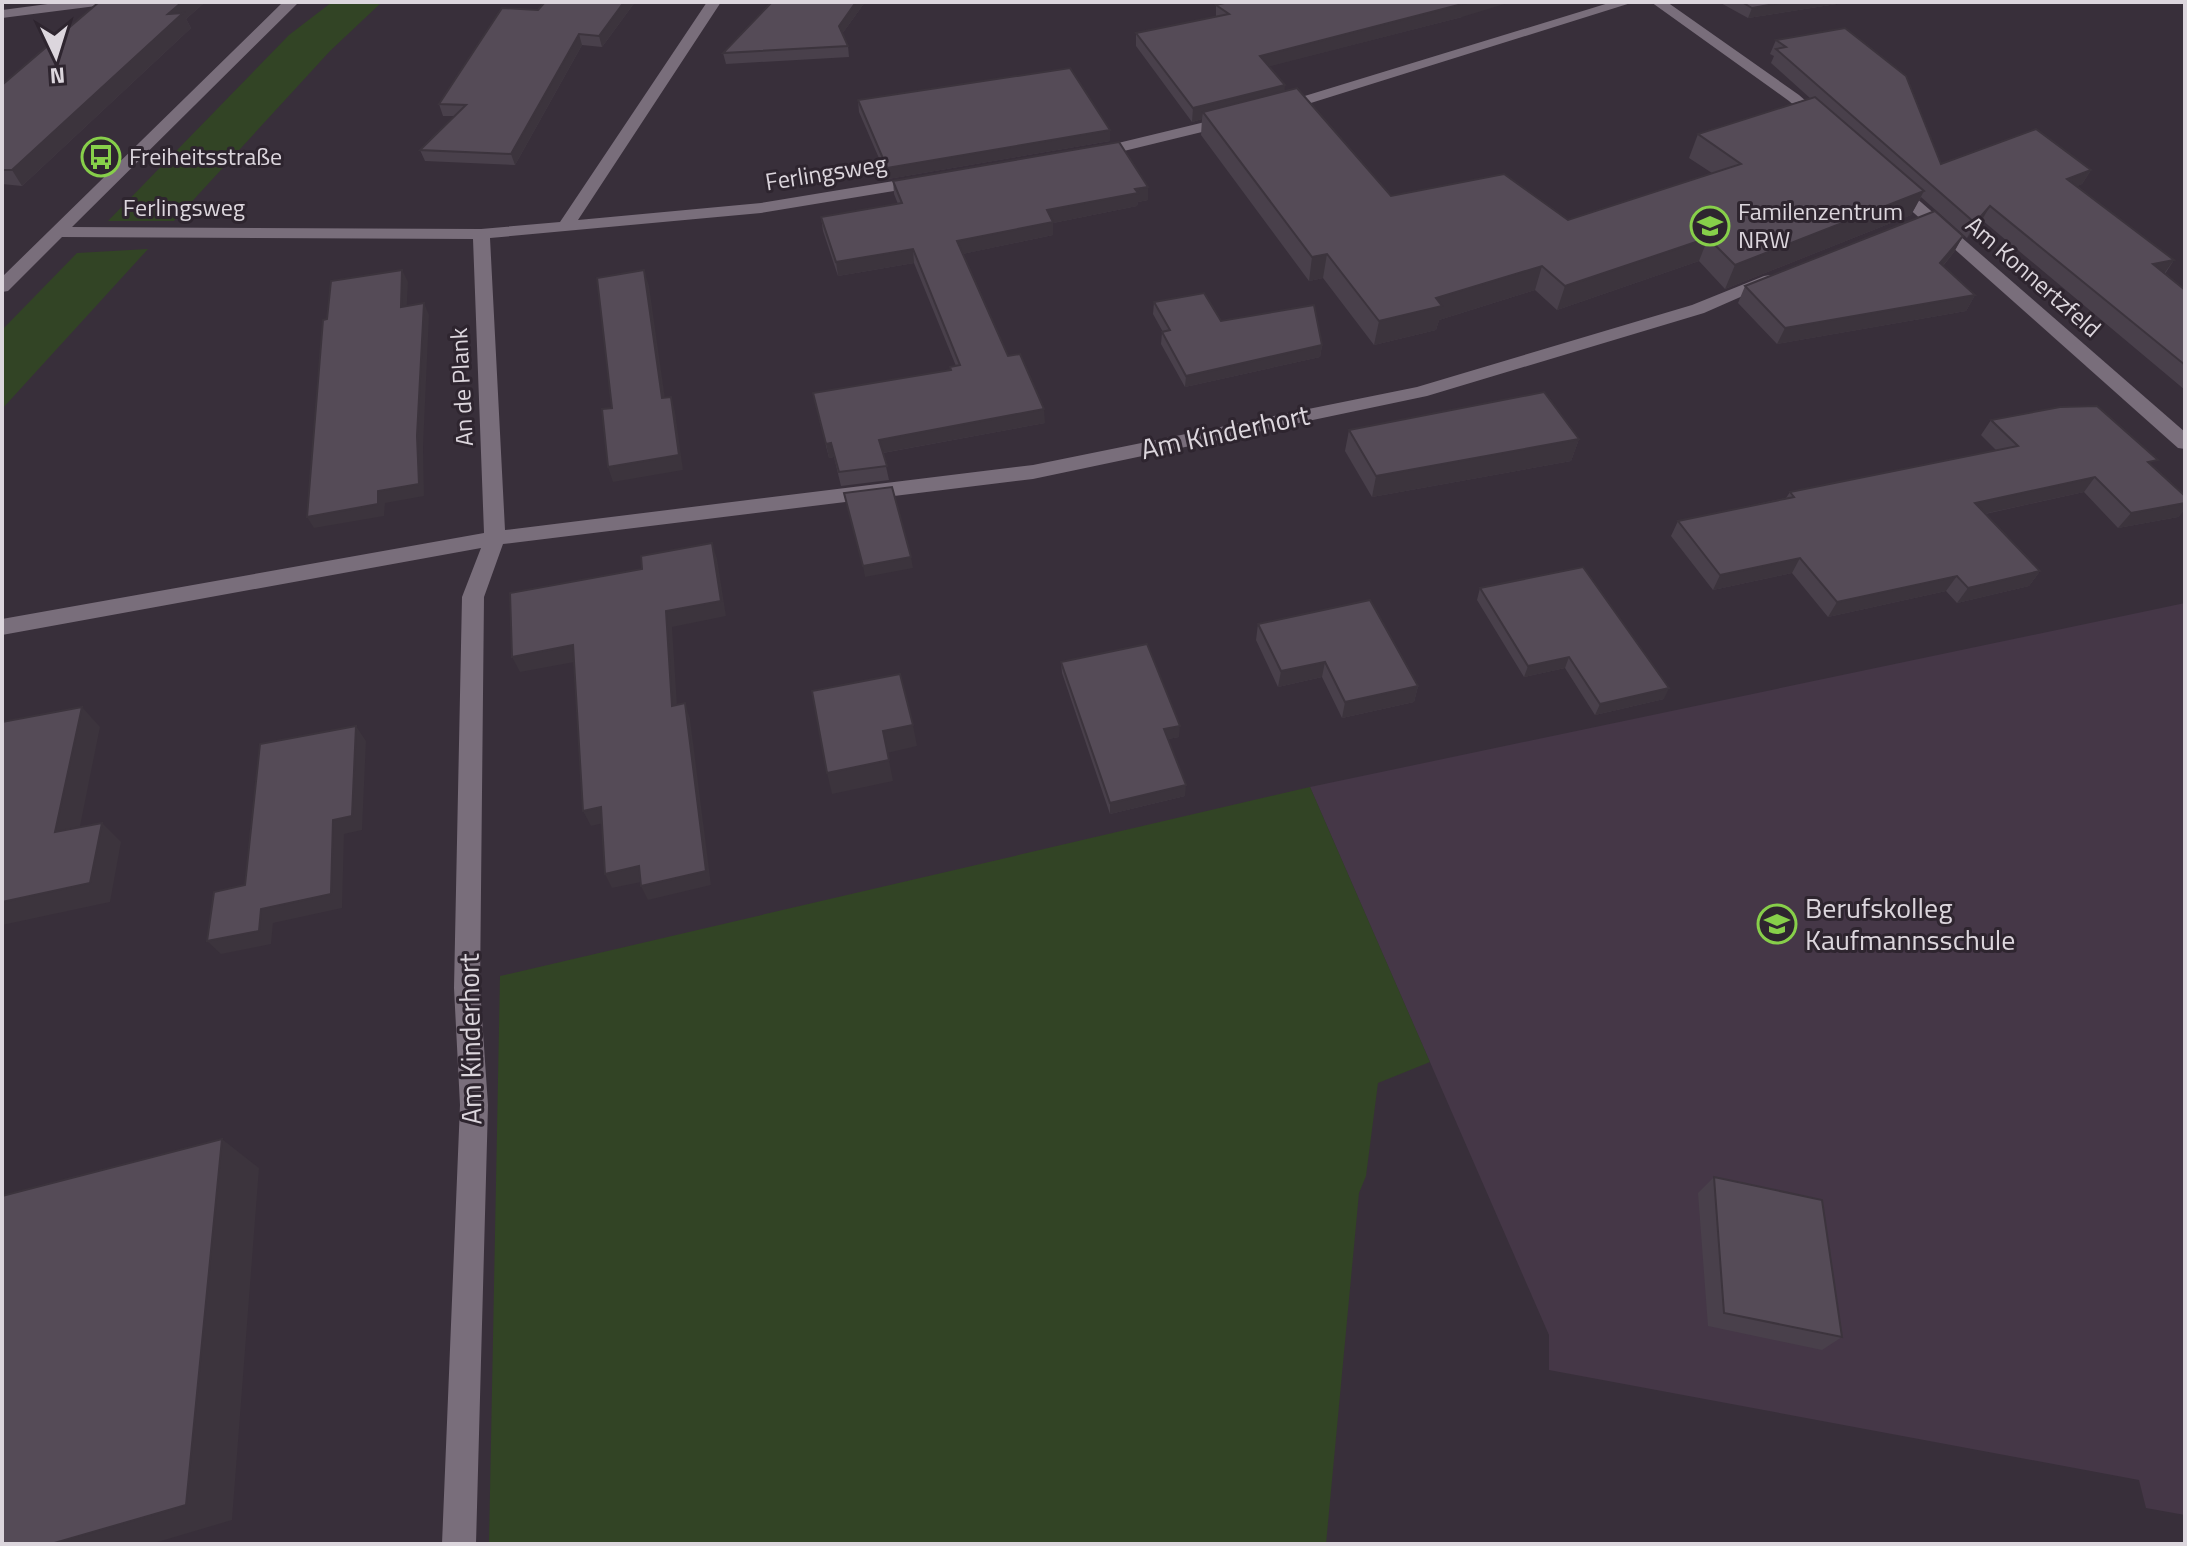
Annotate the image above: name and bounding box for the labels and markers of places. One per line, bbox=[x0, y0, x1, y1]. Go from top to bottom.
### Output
bus stop icon: Freiheitsstraße bbox=[80, 136, 122, 178]
place label: Freiheitsstraße bbox=[129, 138, 282, 174]
place label: Familenzentrum NRW bbox=[1738, 193, 1903, 257]
school or university icon: Familenzentrum NRW bbox=[1689, 205, 1731, 247]
place label: Berufskolleg Kaufmannsschule bbox=[1805, 886, 2015, 961]
school or university icon: Berufskolleg Kaufmannsschule bbox=[1756, 903, 1798, 945]

